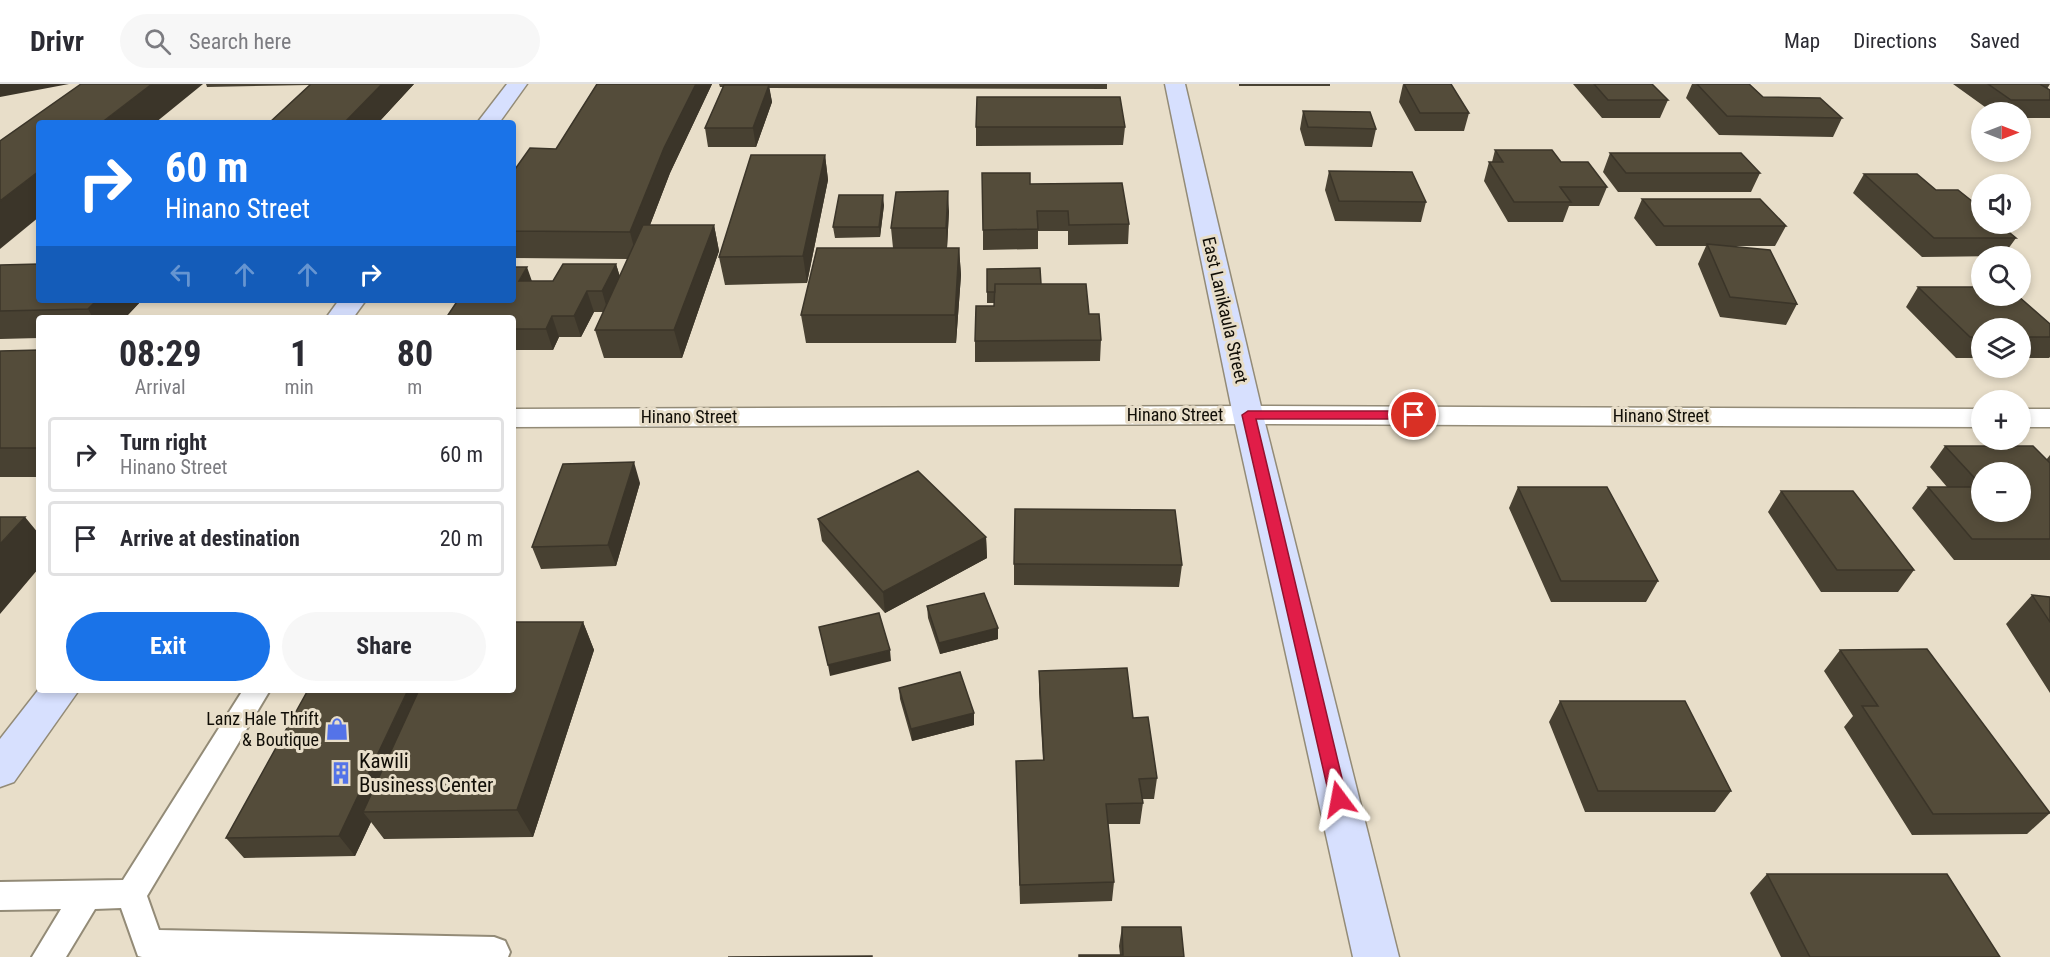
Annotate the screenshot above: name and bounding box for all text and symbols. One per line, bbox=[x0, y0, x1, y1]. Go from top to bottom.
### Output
search box bbox=[120, 14, 540, 68]
text: Drivr bbox=[30, 25, 84, 58]
icon: search bbox=[141, 25, 174, 58]
text: Search here bbox=[189, 29, 291, 54]
text: Map bbox=[1784, 29, 1820, 53]
text: Directions bbox=[1853, 29, 1937, 53]
text: Saved bbox=[1970, 29, 2020, 53]
north arrow bbox=[1971, 102, 2031, 162]
map controls bbox=[1971, 102, 2031, 522]
text: 60 m bbox=[165, 143, 248, 192]
icon: right bbox=[66, 144, 144, 222]
button: sound bbox=[1971, 174, 2031, 234]
text: Hinano Street bbox=[165, 193, 310, 225]
street label: East Lanikaula Street bbox=[1198, 235, 1253, 385]
button: search bbox=[1971, 246, 2031, 306]
icon: left bbox=[165, 258, 198, 291]
icon: ahead bbox=[228, 258, 261, 291]
icon: ahead bbox=[291, 258, 324, 291]
icon: right bbox=[354, 258, 387, 291]
button: layers bbox=[1971, 318, 2031, 378]
text: 08:29 bbox=[119, 333, 202, 375]
text: 1 bbox=[290, 333, 308, 375]
text: 80 bbox=[397, 333, 433, 375]
text: Arrival bbox=[135, 375, 186, 399]
text: min bbox=[284, 375, 314, 399]
text: m bbox=[407, 375, 422, 399]
pin bbox=[1388, 389, 1439, 440]
button: + bbox=[1971, 390, 2031, 450]
icon: arrive bbox=[1397, 398, 1430, 431]
street label: Hinano Street bbox=[1127, 404, 1223, 425]
street label: Hinano Street bbox=[1613, 405, 1709, 426]
street label: Hinano Street bbox=[641, 406, 737, 427]
text: Turn right bbox=[120, 430, 207, 455]
icon: right bbox=[69, 438, 102, 471]
text: 60 m bbox=[440, 442, 483, 467]
text: Hinano Street bbox=[120, 455, 227, 479]
button: − bbox=[1971, 462, 2031, 522]
icon: arrive bbox=[69, 522, 102, 555]
text: Arrive at destination bbox=[120, 526, 300, 551]
text: 20 m bbox=[440, 526, 483, 551]
button: Exit bbox=[66, 612, 270, 681]
button: Share bbox=[282, 612, 486, 681]
place label: Lanz Hale Thrift & Boutique bbox=[206, 708, 319, 750]
shop icon: Lanz Hale Thrift & Boutique bbox=[324, 716, 350, 742]
place label: Kawili Business Center bbox=[359, 749, 493, 797]
building icon: Kawili Business Center bbox=[328, 760, 354, 786]
position arrow bbox=[1307, 767, 1371, 831]

